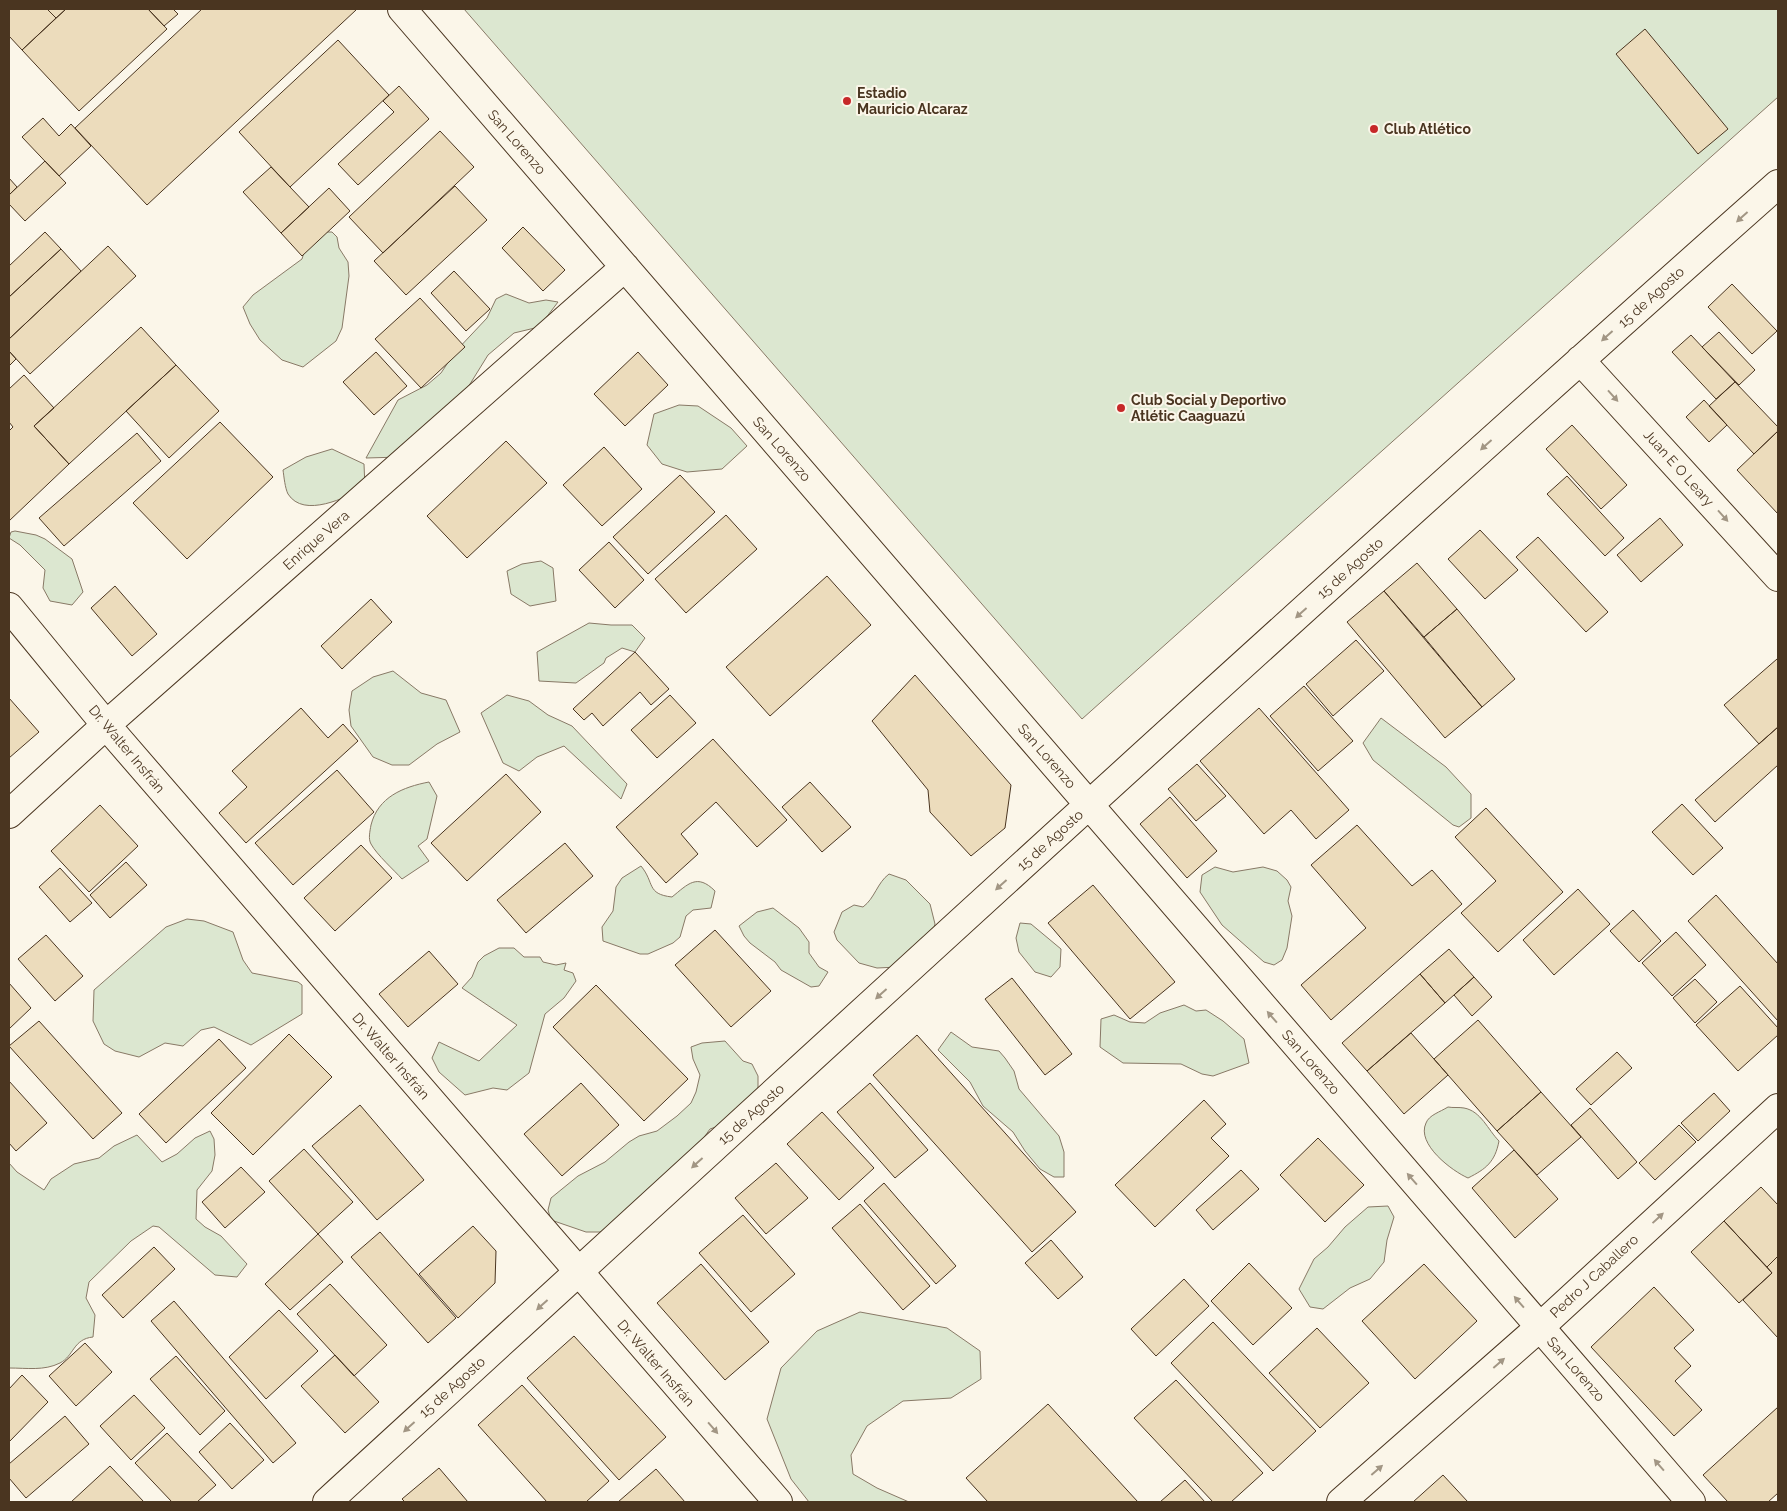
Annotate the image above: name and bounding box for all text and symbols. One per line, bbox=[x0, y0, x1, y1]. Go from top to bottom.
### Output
place label: Estadio Mauricio Alcaraz bbox=[857, 85, 968, 117]
marker: Estadio Mauricio Alcaraz bbox=[841, 95, 853, 107]
street label: San Lorenzo bbox=[485, 106, 549, 178]
place label: Club Atlético bbox=[1384, 121, 1471, 137]
marker: Club Atlético bbox=[1368, 123, 1380, 135]
one-way arrow bbox=[1736, 211, 1748, 223]
street label: 15 de Agosto bbox=[1615, 263, 1687, 331]
one-way arrow bbox=[1601, 330, 1613, 341]
one-way arrow bbox=[1607, 389, 1619, 401]
place label: Club Social y Deportivo Atlétic Caaguazú bbox=[1131, 392, 1287, 424]
marker: Club Social y Deportivo Atlétic Caaguazú bbox=[1115, 402, 1127, 414]
street label: San Lorenzo bbox=[750, 413, 814, 485]
street label: Juan E O Leary bbox=[1641, 427, 1718, 510]
one-way arrow bbox=[1481, 439, 1493, 451]
street label: Enrique Vera bbox=[280, 507, 352, 573]
one-way arrow bbox=[1717, 509, 1729, 521]
street label: 15 de Agosto bbox=[1314, 534, 1386, 602]
one-way arrow bbox=[1294, 607, 1307, 618]
street label: Dr. Walter Insfrán bbox=[86, 702, 168, 796]
street label: San Lorenzo bbox=[1015, 720, 1079, 792]
street label: 15 de Agosto bbox=[1014, 806, 1086, 874]
one-way arrow bbox=[996, 879, 1008, 891]
one-way arrow bbox=[875, 989, 888, 1000]
street label: Dr. Walter Insfrán bbox=[349, 1010, 433, 1102]
one-way arrow bbox=[1266, 1011, 1278, 1023]
street label: San Lorenzo bbox=[1279, 1026, 1343, 1098]
street label: 15 de Agosto bbox=[715, 1080, 787, 1148]
one-way arrow bbox=[692, 1157, 704, 1169]
one-way arrow bbox=[1407, 1173, 1418, 1186]
one-way arrow bbox=[1652, 1212, 1664, 1224]
street label: Pedro J Caballero bbox=[1547, 1231, 1641, 1321]
one-way arrow bbox=[1513, 1296, 1524, 1309]
one-way arrow bbox=[535, 1300, 548, 1311]
street label: Dr. Walter Insfrán bbox=[614, 1317, 698, 1409]
street label: San Lorenzo bbox=[1544, 1333, 1608, 1405]
street label: 15 de Agosto bbox=[416, 1353, 488, 1421]
one-way arrow bbox=[1493, 1357, 1506, 1368]
one-way arrow bbox=[404, 1421, 416, 1433]
one-way arrow bbox=[708, 1421, 719, 1434]
one-way arrow bbox=[1653, 1460, 1665, 1472]
one-way arrow bbox=[1371, 1464, 1383, 1476]

